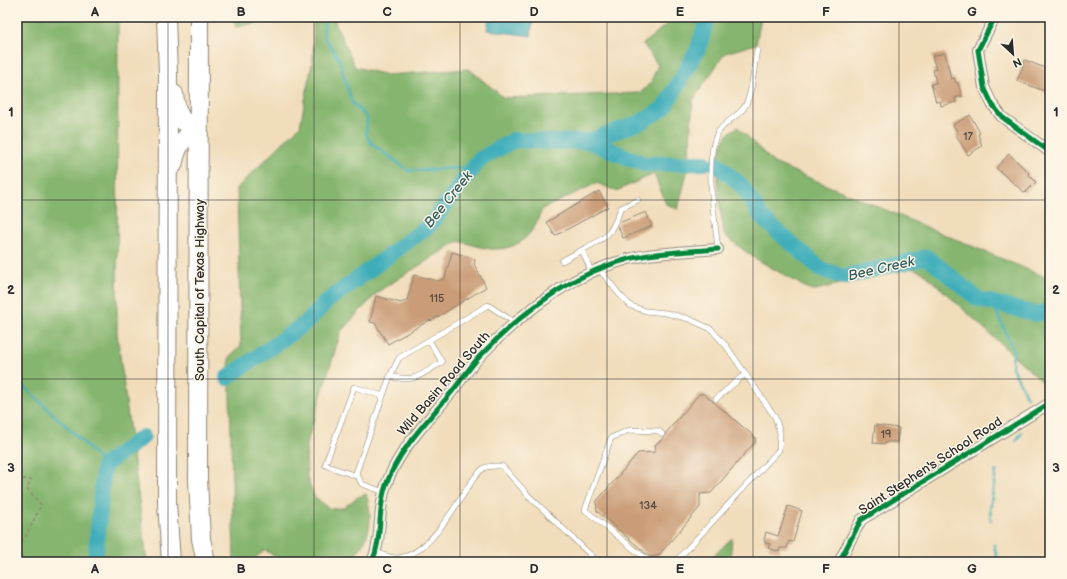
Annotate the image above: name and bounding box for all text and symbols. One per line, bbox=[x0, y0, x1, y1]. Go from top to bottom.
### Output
text: A bbox=[90, 4, 99, 20]
text: B bbox=[236, 4, 246, 20]
text: C bbox=[382, 4, 392, 20]
text: D bbox=[529, 4, 539, 20]
text: E bbox=[676, 4, 685, 20]
text: F bbox=[822, 4, 830, 20]
text: G bbox=[967, 4, 977, 20]
north arrow bbox=[993, 34, 1033, 74]
text: N bbox=[1011, 55, 1024, 70]
text: 1 bbox=[8, 104, 14, 120]
text: 1 bbox=[1053, 104, 1059, 120]
house number: 17 bbox=[963, 130, 973, 143]
water label: Bee Creek bbox=[420, 167, 477, 231]
street label: South Capital of Texas Highway bbox=[192, 199, 208, 381]
water label: Bee Creek bbox=[846, 252, 917, 284]
text: 2 bbox=[7, 282, 15, 298]
text: 2 bbox=[1052, 282, 1060, 298]
house number: 115 bbox=[430, 292, 444, 305]
street label: Wild Basin Road South bbox=[394, 328, 493, 439]
street label: Saint Stephen's School Road bbox=[856, 413, 1005, 518]
house number: 19 bbox=[881, 428, 891, 441]
text: 3 bbox=[7, 460, 15, 476]
text: 3 bbox=[1052, 460, 1060, 476]
house number: 134 bbox=[639, 499, 657, 512]
text: A bbox=[90, 561, 99, 577]
text: B bbox=[236, 561, 246, 577]
text: C bbox=[382, 561, 392, 577]
text: D bbox=[529, 561, 539, 577]
text: E bbox=[676, 561, 685, 577]
text: F bbox=[822, 561, 830, 577]
text: G bbox=[967, 561, 977, 577]

